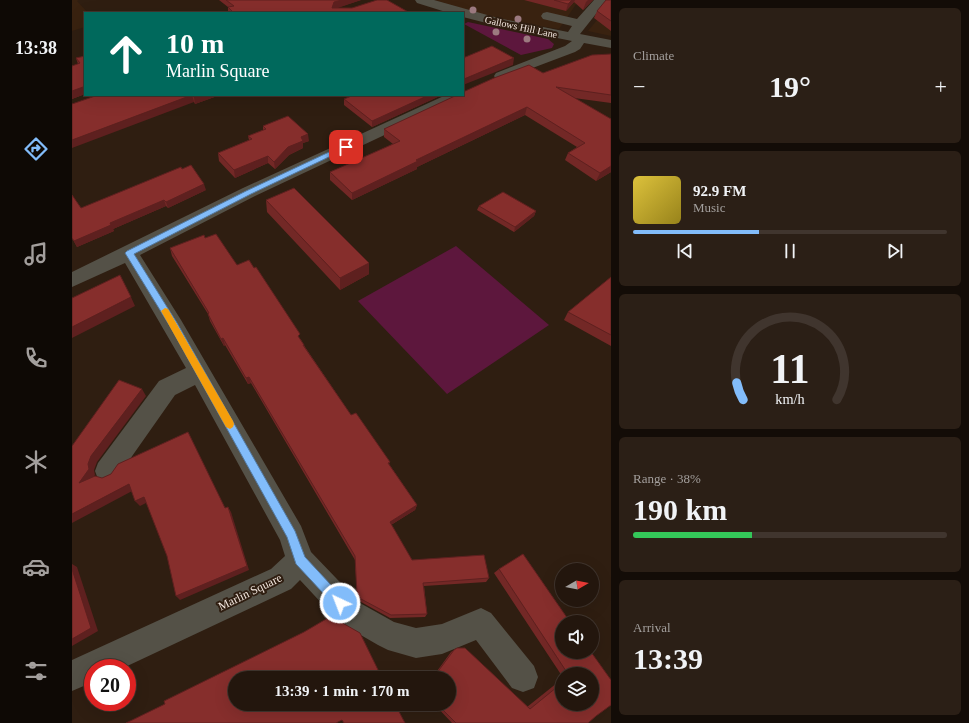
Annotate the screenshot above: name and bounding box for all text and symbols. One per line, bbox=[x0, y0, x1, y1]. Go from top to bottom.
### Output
street label: Gallows Hill Lane bbox=[484, 14, 559, 40]
icon: ahead bbox=[100, 28, 152, 80]
text: 10 m bbox=[166, 28, 224, 59]
text: 13:38 bbox=[15, 38, 57, 58]
text: Climate bbox=[633, 48, 674, 63]
text: Marlin Square bbox=[166, 61, 269, 81]
text: 19° bbox=[769, 70, 811, 103]
text: − bbox=[633, 74, 645, 99]
text: + bbox=[935, 74, 947, 99]
pin bbox=[329, 130, 363, 164]
icon: directions bbox=[22, 135, 50, 163]
icon: arrive bbox=[335, 136, 357, 158]
text: 92.9 FM bbox=[693, 183, 746, 199]
text: Music bbox=[693, 200, 726, 215]
icon: music bbox=[22, 240, 50, 268]
icon: previous bbox=[674, 240, 696, 262]
icon: pause bbox=[779, 240, 801, 262]
icon: next bbox=[884, 240, 906, 262]
icon: phone bbox=[22, 344, 50, 372]
text: 11 bbox=[770, 345, 810, 391]
text: km/h bbox=[775, 390, 805, 406]
icon: climate bbox=[22, 448, 50, 476]
text: Range · 38% bbox=[633, 471, 701, 486]
text: 190 km bbox=[633, 493, 727, 526]
icon: car bbox=[22, 553, 50, 581]
north arrow bbox=[555, 563, 599, 607]
map controls bbox=[555, 563, 599, 711]
street label: Marlin Square bbox=[216, 571, 284, 613]
position arrow bbox=[319, 582, 361, 624]
button: sound bbox=[555, 615, 599, 659]
text: Arrival bbox=[633, 620, 671, 635]
text: 13:39 bbox=[633, 642, 703, 675]
icon: filters bbox=[22, 657, 50, 685]
speed limit sign: 20 bbox=[84, 659, 136, 711]
button: layers bbox=[555, 667, 599, 711]
text: 13:39 · 1 min · 170 m bbox=[275, 683, 410, 699]

